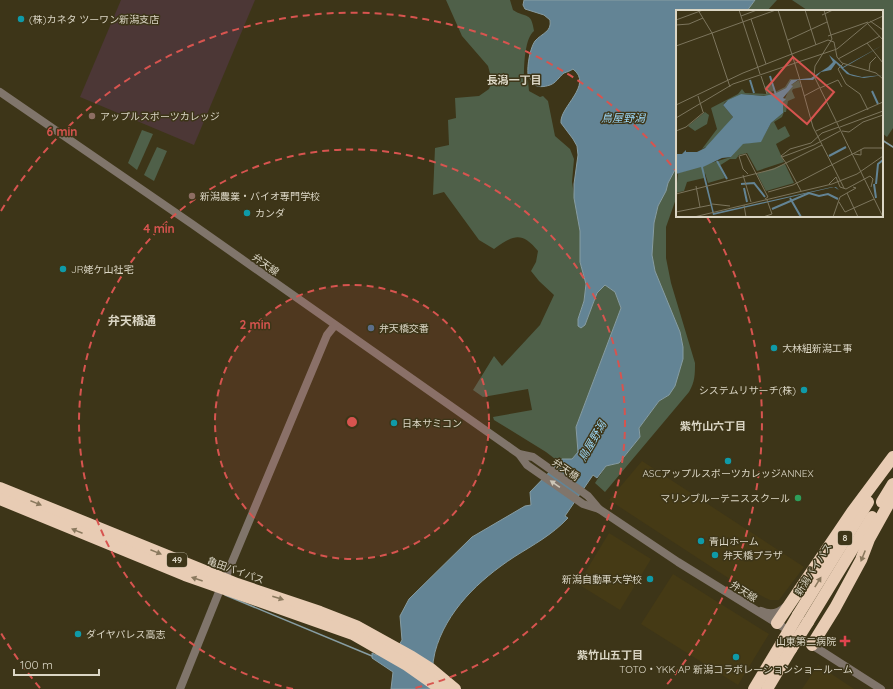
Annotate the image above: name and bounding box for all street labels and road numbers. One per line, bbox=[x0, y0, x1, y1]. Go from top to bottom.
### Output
street label: 弁天線 bbox=[250, 250, 282, 278]
street label: 弁天橋 bbox=[550, 455, 582, 483]
road number: 8 bbox=[838, 531, 852, 545]
street label: 新潟バイパス bbox=[792, 540, 835, 598]
road number: 49 bbox=[167, 553, 187, 567]
street label: 亀田バイパス bbox=[206, 554, 266, 587]
street label: 弁天線 bbox=[728, 578, 760, 605]

